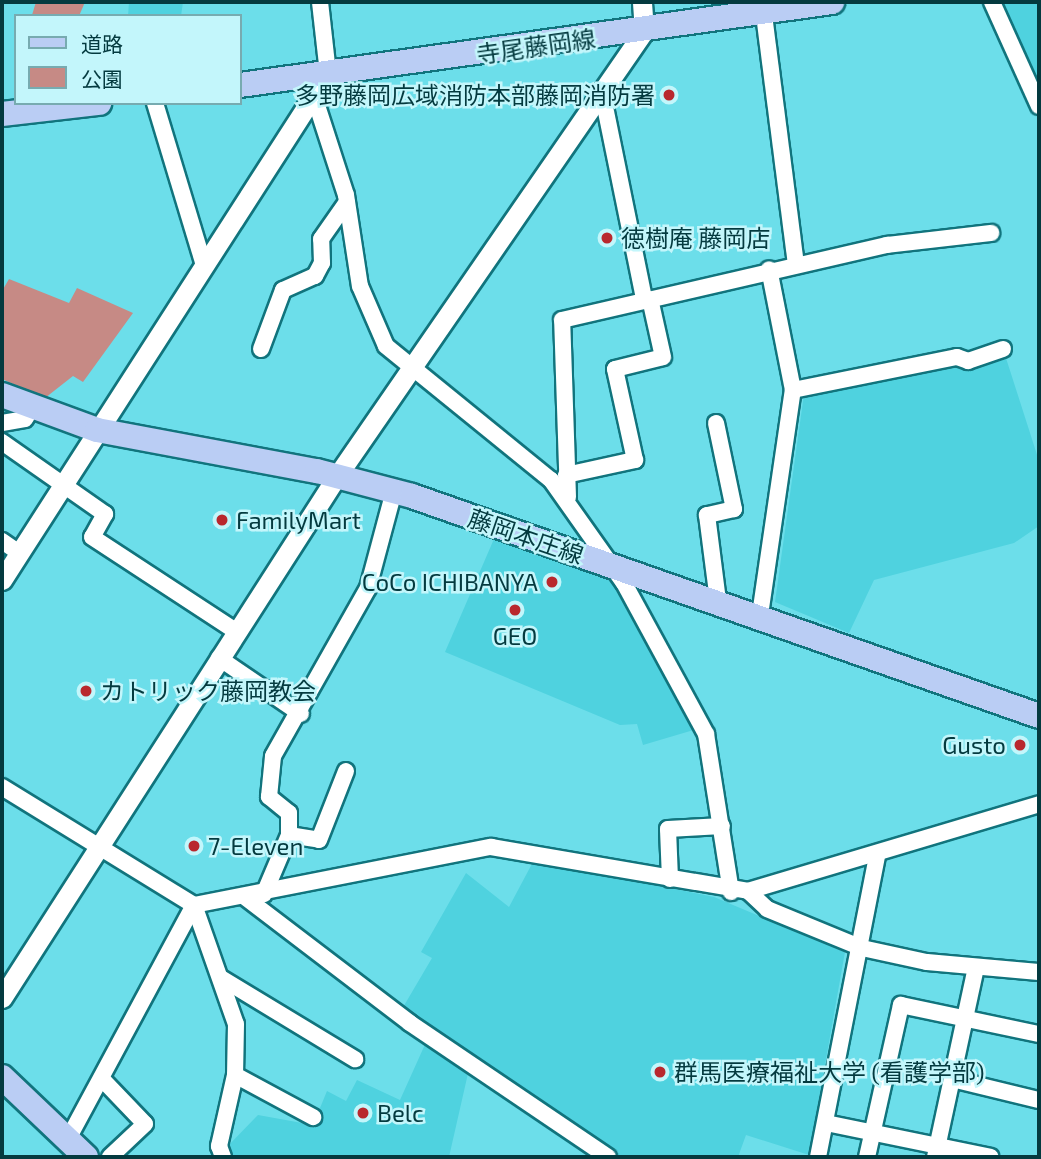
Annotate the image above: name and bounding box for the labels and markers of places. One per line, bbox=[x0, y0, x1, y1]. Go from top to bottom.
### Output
place label: 多野藤岡広域消防本部藤岡消防署 bbox=[295, 81, 655, 109]
marker: 多野藤岡広域消防本部藤岡消防署 bbox=[661, 87, 677, 103]
place label: 徳樹庵 藤岡店 bbox=[621, 224, 770, 252]
marker: 徳樹庵 藤岡店 bbox=[599, 230, 615, 246]
place label: FamilyMart bbox=[236, 506, 361, 534]
marker: FamilyMart bbox=[214, 512, 230, 528]
place label: CoCo ICHIBANYA bbox=[362, 568, 538, 596]
marker: CoCo ICHIBANYA bbox=[544, 574, 560, 590]
marker: GEO bbox=[507, 602, 523, 618]
place label: GEO bbox=[493, 622, 537, 650]
place label: カトリック藤岡教会 bbox=[100, 677, 316, 705]
marker: カトリック藤岡教会 bbox=[78, 683, 94, 699]
place label: Gusto bbox=[942, 731, 1006, 759]
marker: Gusto bbox=[1012, 737, 1028, 753]
place label: 7-Eleven bbox=[208, 832, 303, 860]
marker: 7-Eleven bbox=[186, 838, 202, 854]
place label: 群馬医療福祉大学 (看護学部) bbox=[674, 1058, 985, 1086]
marker: 群馬医療福祉大学 (看護学部) bbox=[652, 1064, 668, 1080]
place label: Belc bbox=[377, 1099, 424, 1127]
marker: Belc bbox=[355, 1105, 371, 1121]

